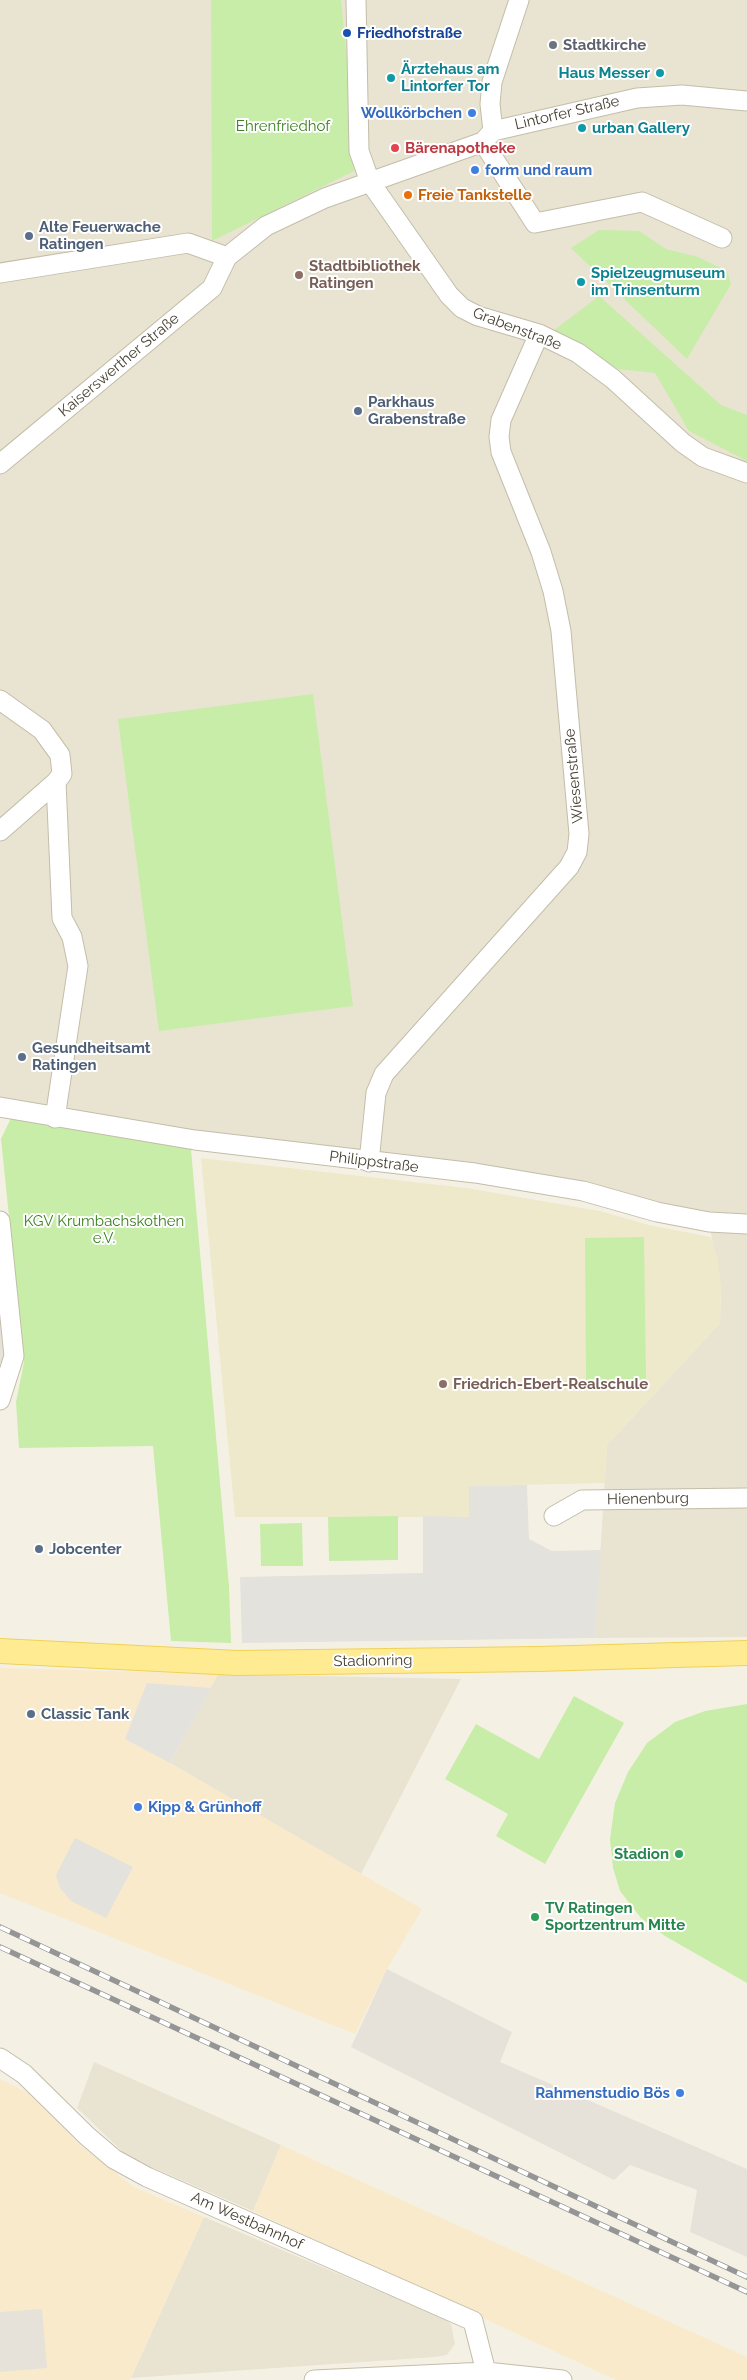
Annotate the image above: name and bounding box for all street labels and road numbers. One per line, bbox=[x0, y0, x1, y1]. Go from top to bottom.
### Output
street label: Lintorfer Straße bbox=[513, 92, 621, 134]
street label: Grabenstraße bbox=[470, 304, 564, 354]
street label: Kaiserswerther Straße bbox=[55, 309, 183, 421]
street label: Wiesenstraße bbox=[561, 728, 587, 824]
street label: Philippstraße bbox=[328, 1148, 420, 1176]
street label: Hienenburg bbox=[607, 1489, 689, 1509]
street label: Stadionring bbox=[333, 1651, 413, 1671]
street label: Am Westbahnhof bbox=[188, 2188, 306, 2254]

